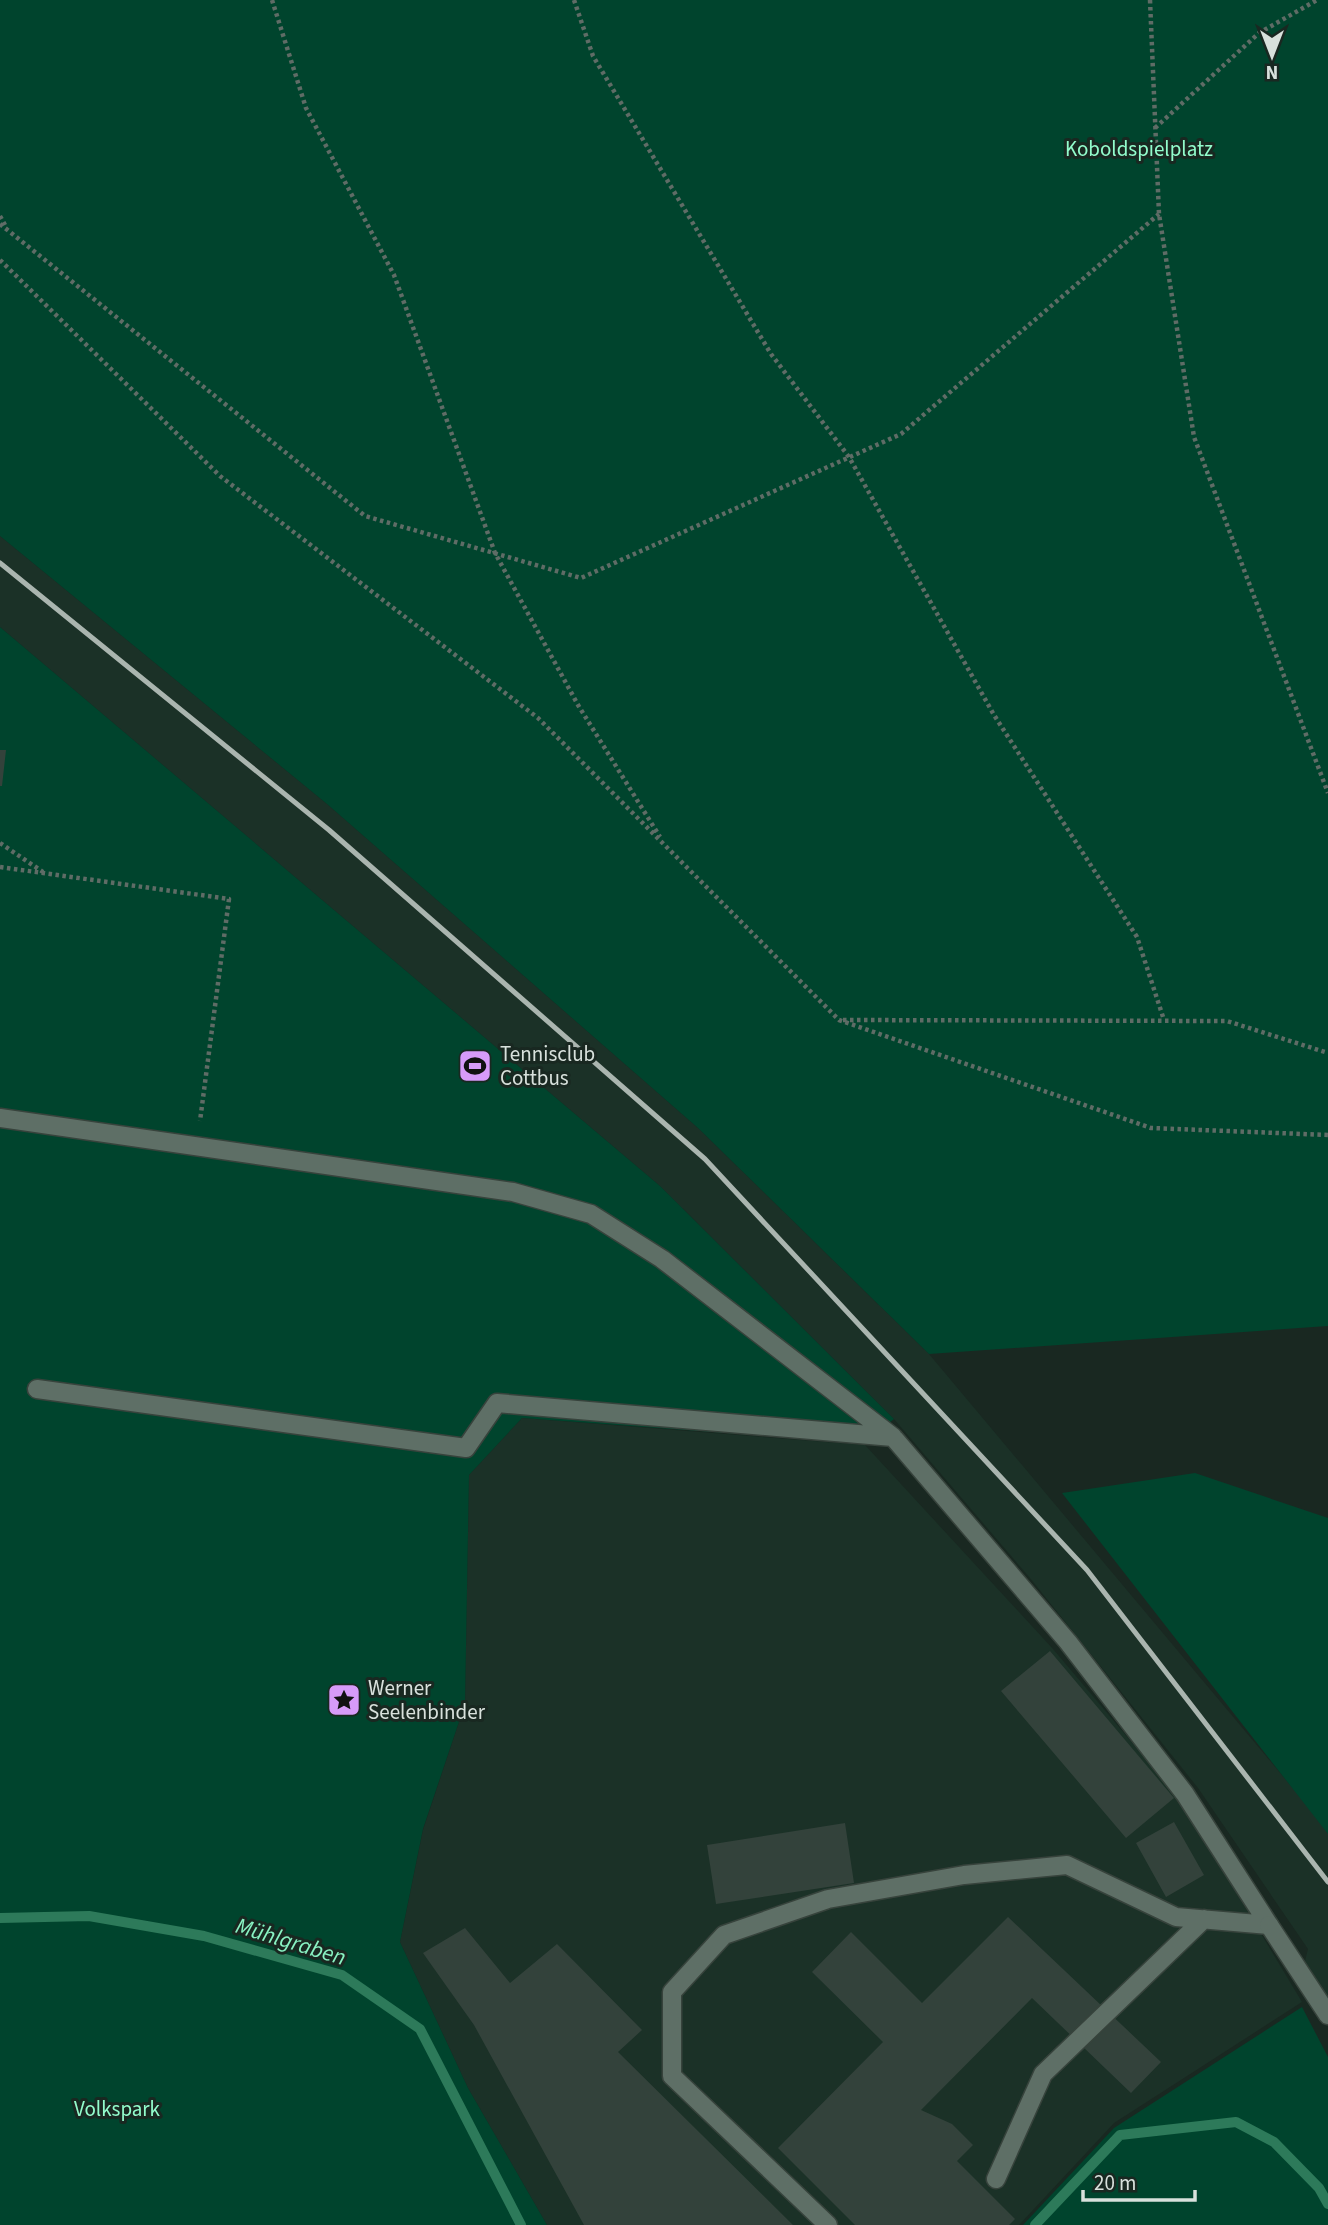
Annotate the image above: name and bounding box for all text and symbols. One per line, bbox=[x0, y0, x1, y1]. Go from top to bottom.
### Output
north arrow bbox=[1237, 21, 1307, 91]
text: N bbox=[1266, 58, 1278, 85]
park label: Koboldspielplatz bbox=[1065, 134, 1213, 164]
place label: Tennisclub Cottbus bbox=[500, 1039, 595, 1093]
sports icon: Tennisclub Cottbus bbox=[456, 1047, 494, 1085]
place label: Werner Seelenbinder bbox=[368, 1673, 486, 1727]
place icon: Werner Seelenbinder bbox=[325, 1681, 363, 1719]
water label: Mühlgraben bbox=[232, 1909, 350, 1974]
park label: Volkspark bbox=[74, 2094, 161, 2124]
scale bar bbox=[1083, 2158, 1195, 2202]
text: 20 m bbox=[1094, 2168, 1136, 2198]

